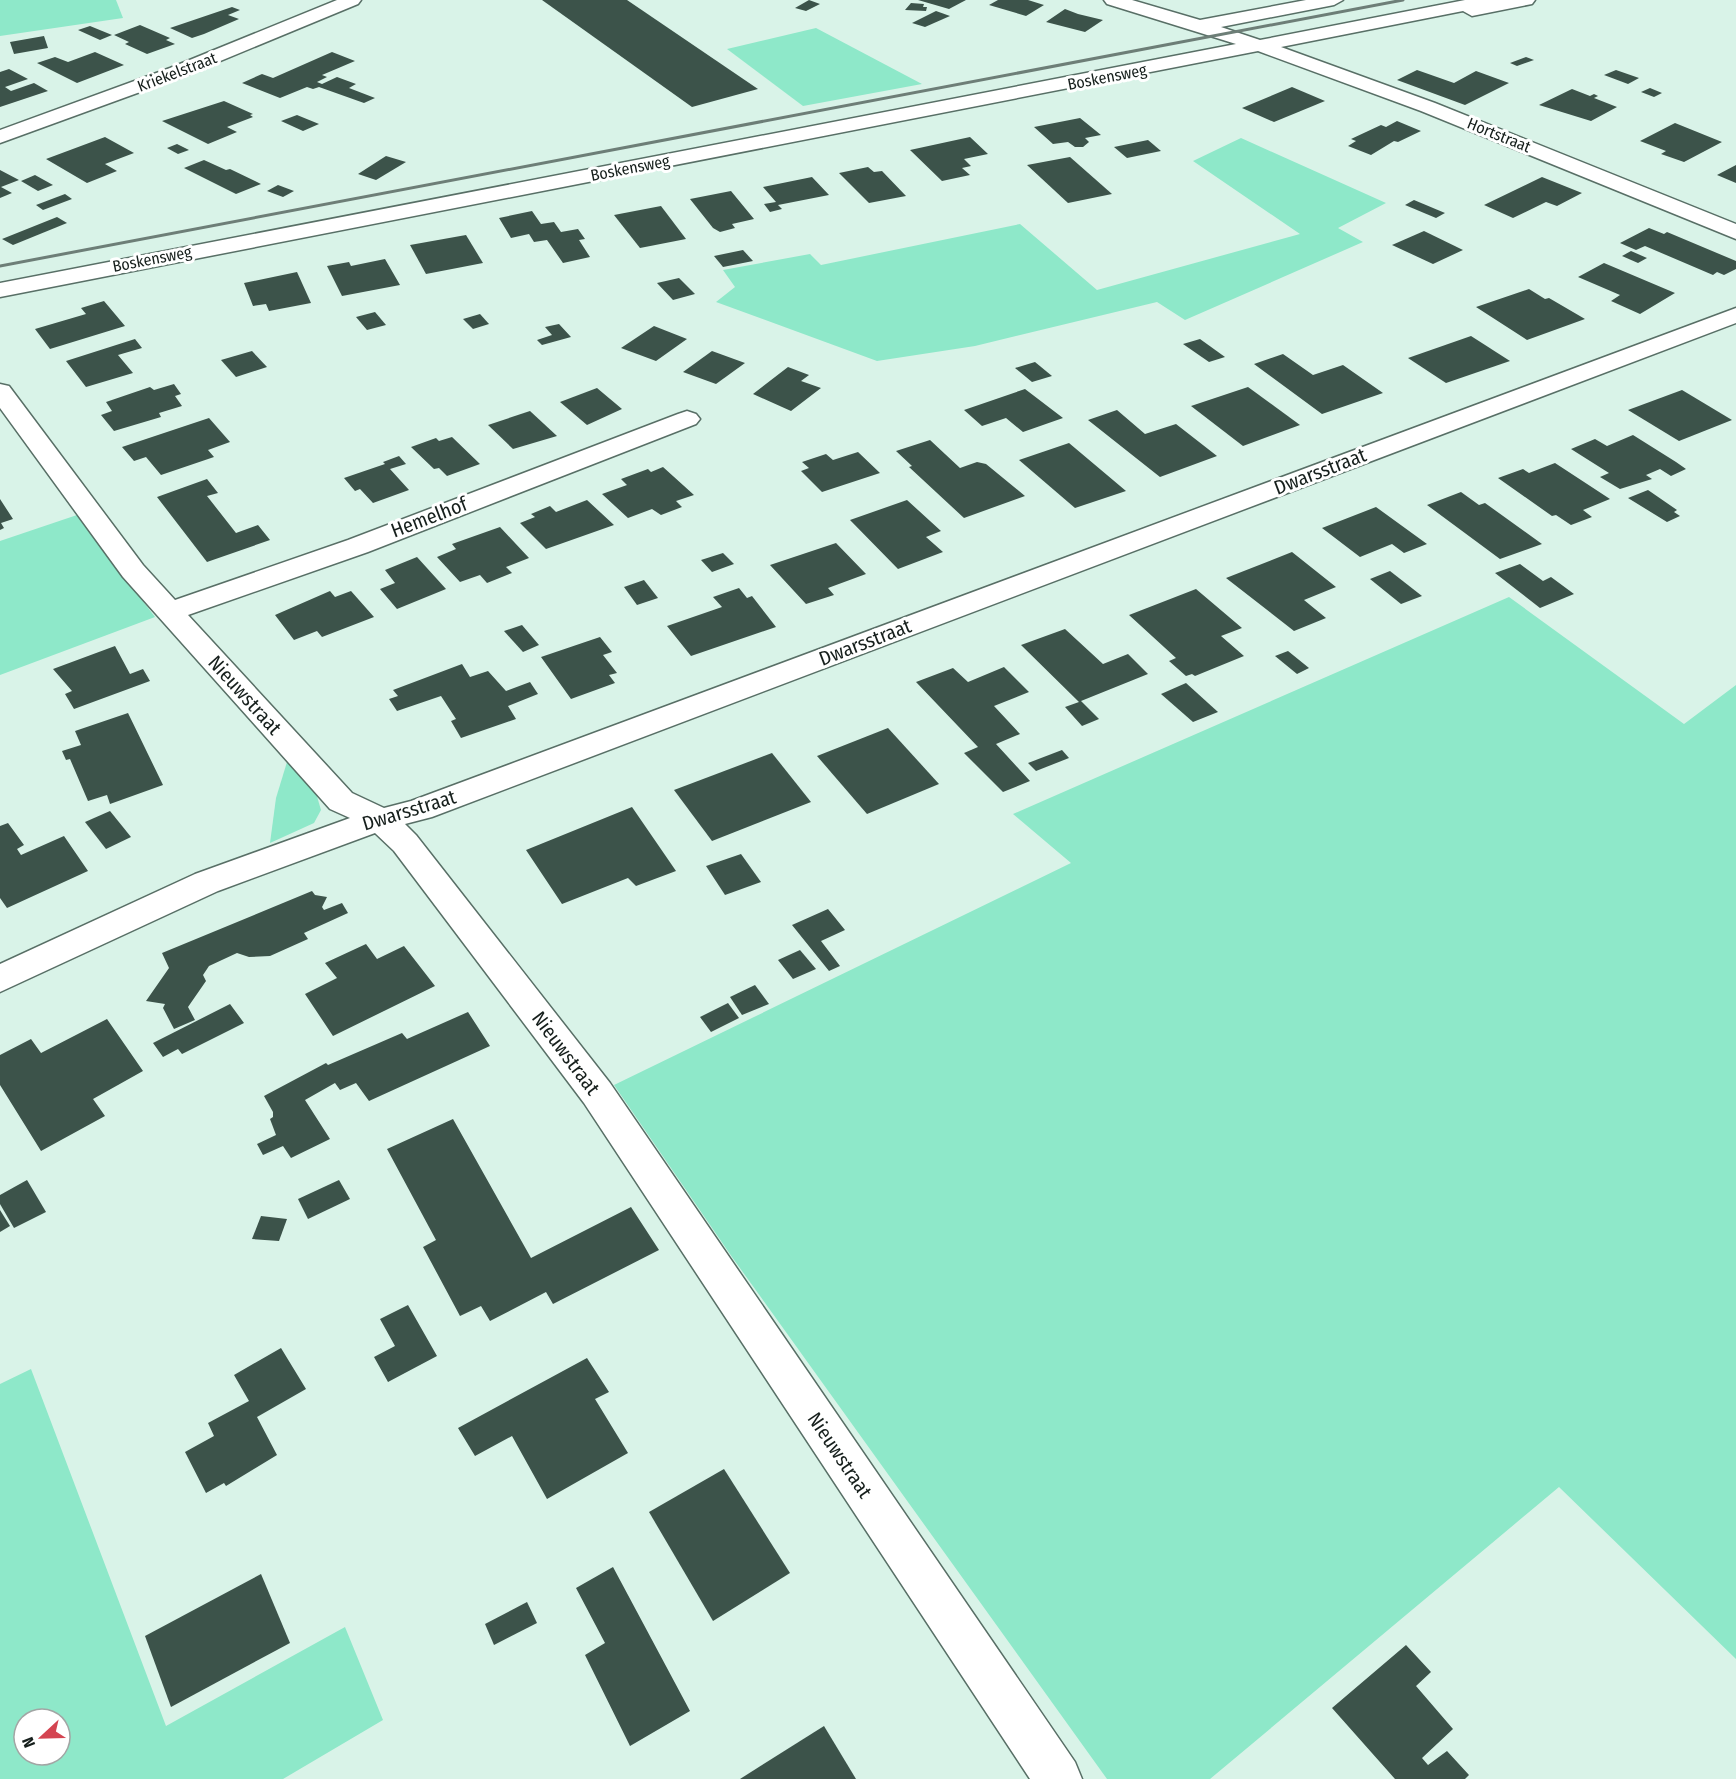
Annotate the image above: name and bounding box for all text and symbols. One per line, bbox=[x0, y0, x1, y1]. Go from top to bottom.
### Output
street label: Kriekelstraat bbox=[135, 48, 220, 96]
street label: Boskensweg bbox=[1066, 60, 1149, 94]
street label: Hortstraat bbox=[1464, 114, 1534, 157]
street label: Boskensweg bbox=[589, 151, 672, 185]
street label: Boskensweg bbox=[111, 242, 194, 276]
street label: Dwarsstraat bbox=[1271, 442, 1370, 500]
street label: Hemelhof bbox=[387, 491, 472, 542]
street label: Dwarsstraat bbox=[816, 613, 915, 671]
street label: Nieuwstraat bbox=[203, 651, 287, 740]
street label: Dwarsstraat bbox=[359, 784, 459, 836]
street label: Nieuwstraat bbox=[527, 1007, 605, 1100]
street label: Nieuwstraat bbox=[803, 1408, 878, 1503]
north arrow bbox=[12, 1707, 72, 1767]
text: N bbox=[18, 1734, 39, 1750]

